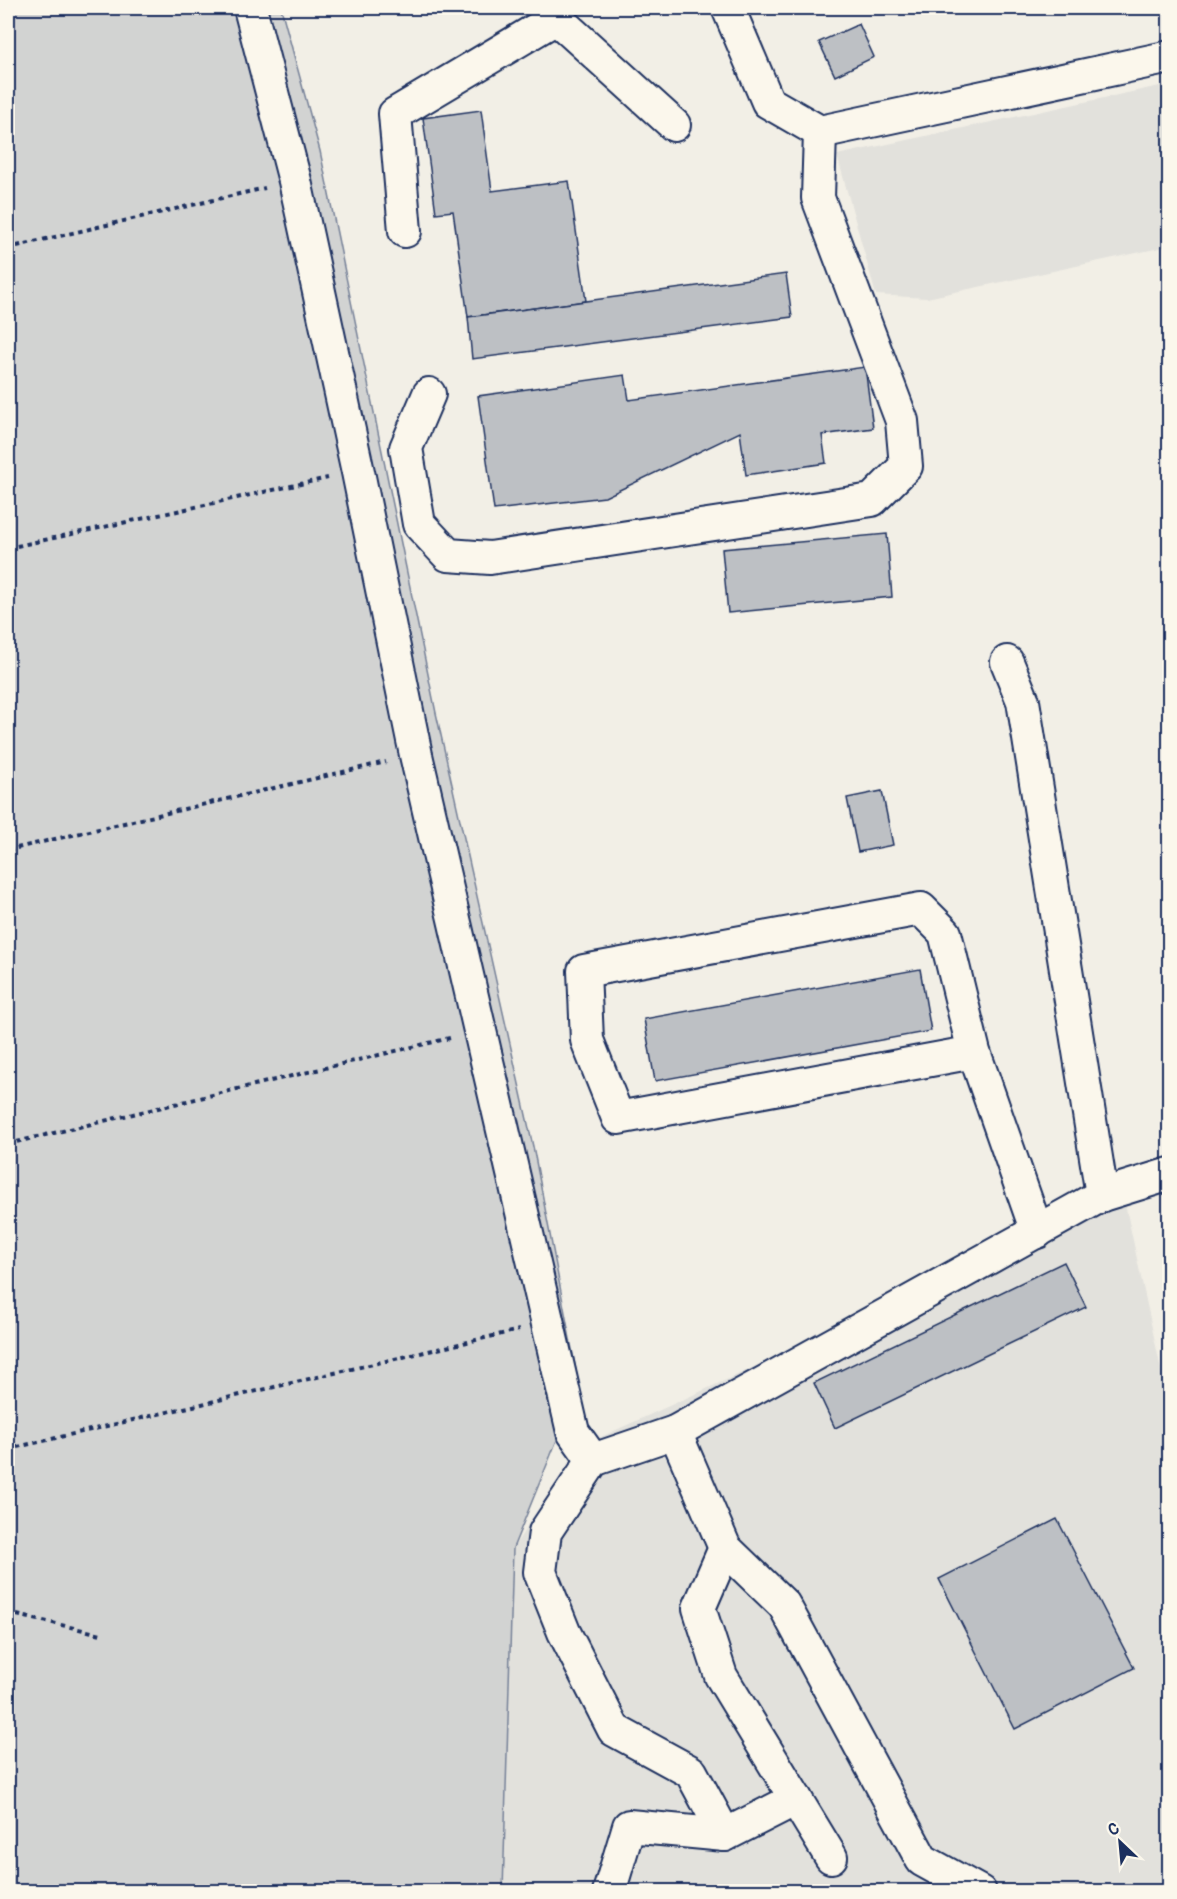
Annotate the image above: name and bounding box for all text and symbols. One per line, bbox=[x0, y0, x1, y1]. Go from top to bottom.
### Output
north arrow bbox=[1090, 1812, 1150, 1872]
text: С bbox=[1105, 1818, 1123, 1841]

